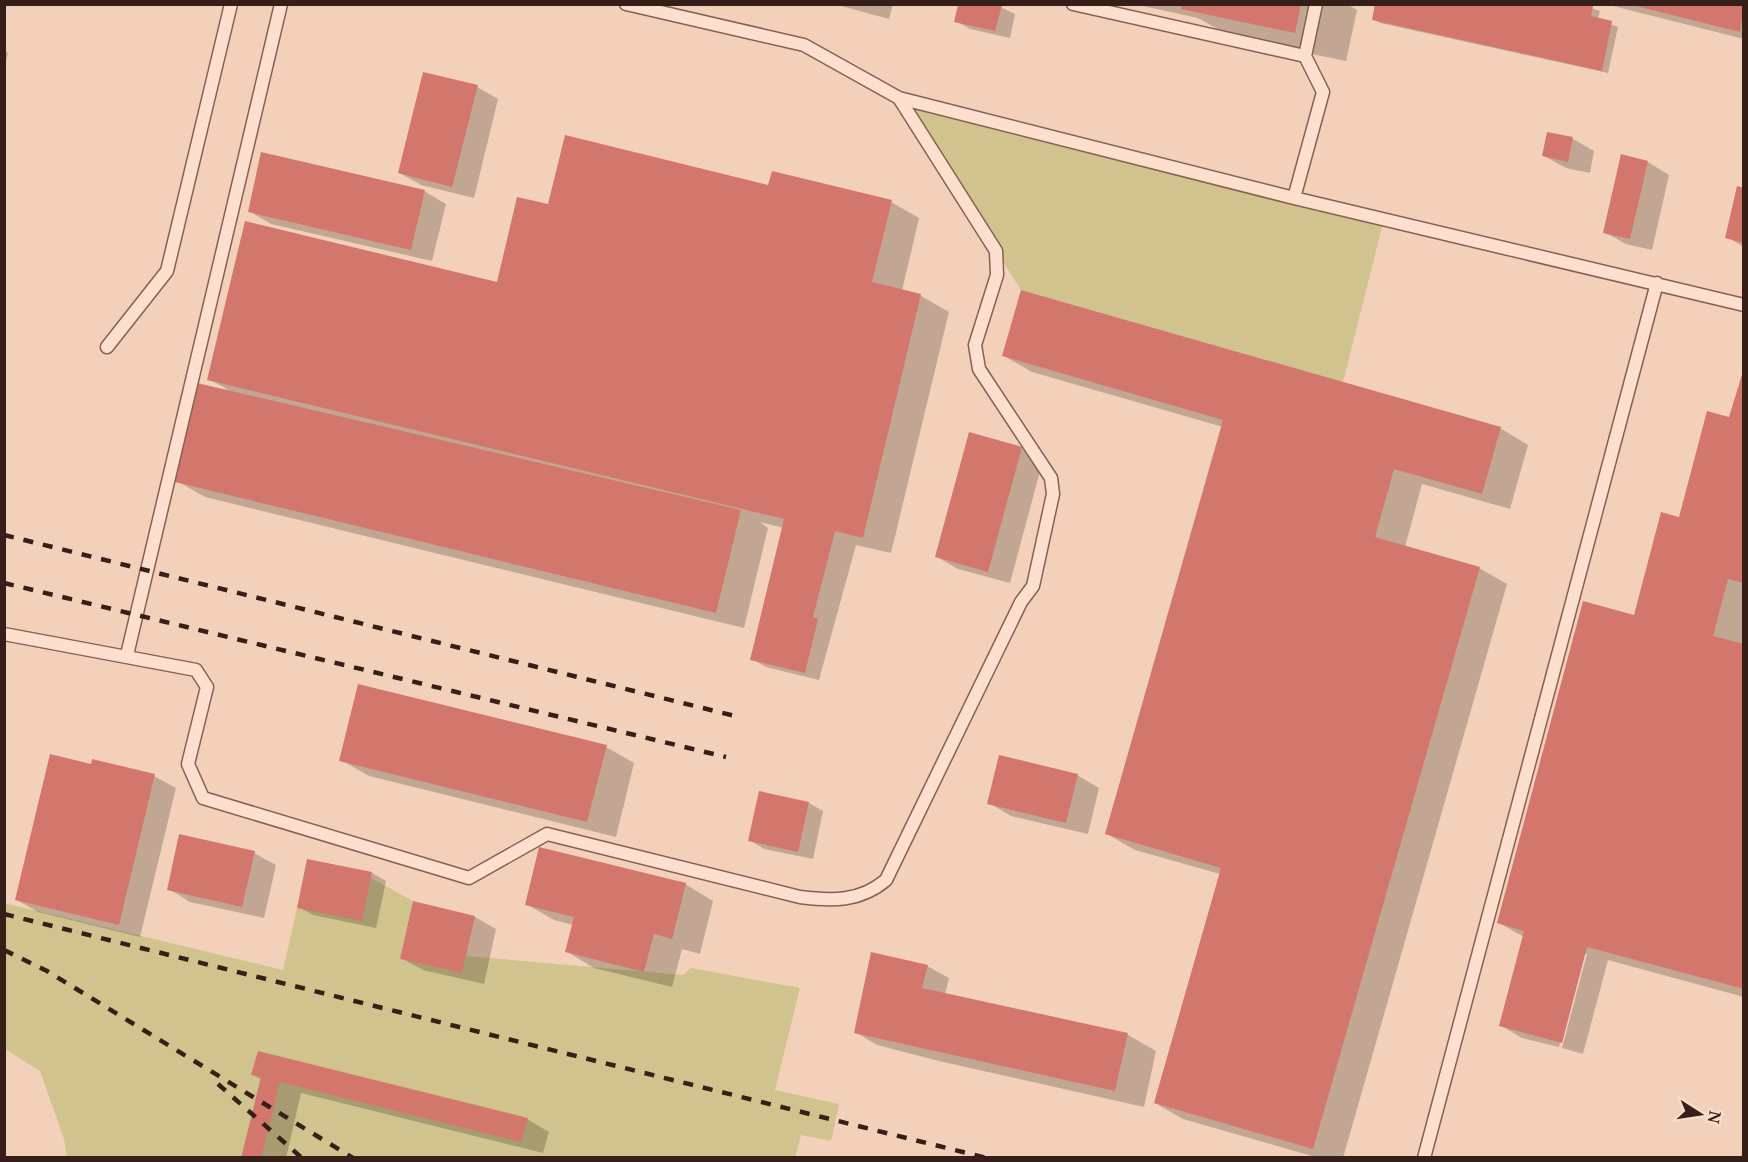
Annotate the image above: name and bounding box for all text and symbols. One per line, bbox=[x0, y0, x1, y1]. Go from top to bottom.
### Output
north arrow bbox=[1670, 1084, 1730, 1144]
text: N bbox=[1703, 1109, 1727, 1126]

